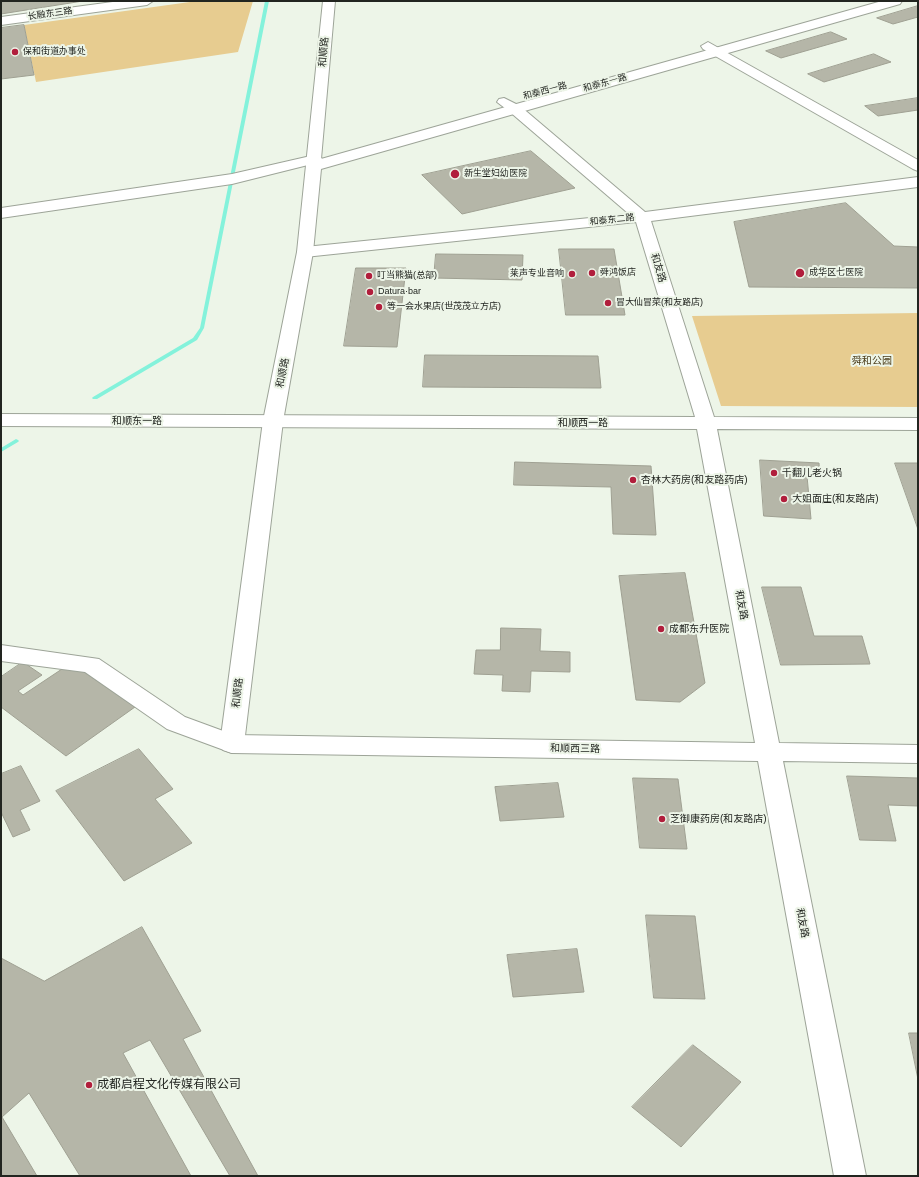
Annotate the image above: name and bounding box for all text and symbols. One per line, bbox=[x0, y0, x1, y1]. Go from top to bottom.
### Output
street label: 长融东三路 bbox=[27, 6, 73, 22]
street label: 和顺路 bbox=[317, 37, 331, 67]
marker: 保和街道办事处 bbox=[10, 47, 20, 57]
place label: 保和街道办事处 bbox=[23, 47, 86, 57]
street label: 和泰东一路 bbox=[582, 72, 628, 94]
street label: 和泰西一路 bbox=[522, 80, 568, 102]
marker: 新生堂妇幼医院 bbox=[449, 168, 461, 180]
place label: 新生堂妇幼医院 bbox=[464, 169, 527, 179]
street label: 和泰东二路 bbox=[589, 212, 635, 228]
street label: 和友路 bbox=[648, 252, 668, 284]
marker: 成华区七医院 bbox=[794, 267, 806, 279]
marker: 舜鸿饭店 bbox=[587, 268, 597, 278]
place label: 舜鸿饭店 bbox=[600, 268, 636, 278]
place label: 成华区七医院 bbox=[809, 268, 863, 278]
place label: 莱声专业音响 bbox=[510, 269, 564, 279]
marker: 莱声专业音响 bbox=[567, 269, 577, 279]
marker: 叮当熊猫(总部) bbox=[364, 271, 374, 281]
place label: 叮当熊猫(总部) bbox=[377, 271, 437, 281]
marker: Datura·bar bbox=[365, 287, 375, 297]
place label: Datura·bar bbox=[378, 287, 421, 297]
marker: 冒大仙冒菜(和友路店) bbox=[603, 298, 613, 308]
place label: 冒大仙冒菜(和友路店) bbox=[616, 298, 703, 308]
marker: 等一会水果店(世茂茂立方店) bbox=[374, 302, 384, 312]
place label: 等一会水果店(世茂茂立方店) bbox=[387, 302, 501, 312]
park label: 舜和公园 bbox=[852, 355, 892, 367]
street label: 和顺路 bbox=[274, 357, 292, 389]
street label: 和顺东一路 bbox=[112, 415, 162, 427]
street label: 和顺西一路 bbox=[558, 417, 608, 429]
place label: 千翻儿老火锅 bbox=[782, 467, 842, 479]
marker: 千翻儿老火锅 bbox=[769, 468, 779, 478]
place label: 杏林大药房(和友路药店) bbox=[641, 474, 748, 486]
marker: 杏林大药房(和友路药店) bbox=[628, 475, 638, 485]
place label: 大姐面庄(和友路店) bbox=[792, 493, 879, 505]
marker: 大姐面庄(和友路店) bbox=[779, 494, 789, 504]
street label: 和友路 bbox=[732, 589, 750, 621]
place label: 成都东升医院 bbox=[669, 623, 729, 635]
marker: 成都东升医院 bbox=[656, 624, 666, 634]
street label: 和顺路 bbox=[230, 677, 246, 709]
street label: 和顺西三路 bbox=[550, 743, 600, 755]
place label: 芝御康药房(和友路店) bbox=[670, 813, 767, 825]
marker: 芝御康药房(和友路店) bbox=[657, 814, 667, 824]
street label: 和友路 bbox=[793, 907, 811, 939]
place label: 成都启程文化传媒有限公司 bbox=[97, 1078, 241, 1092]
marker: 成都启程文化传媒有限公司 bbox=[84, 1080, 94, 1090]

